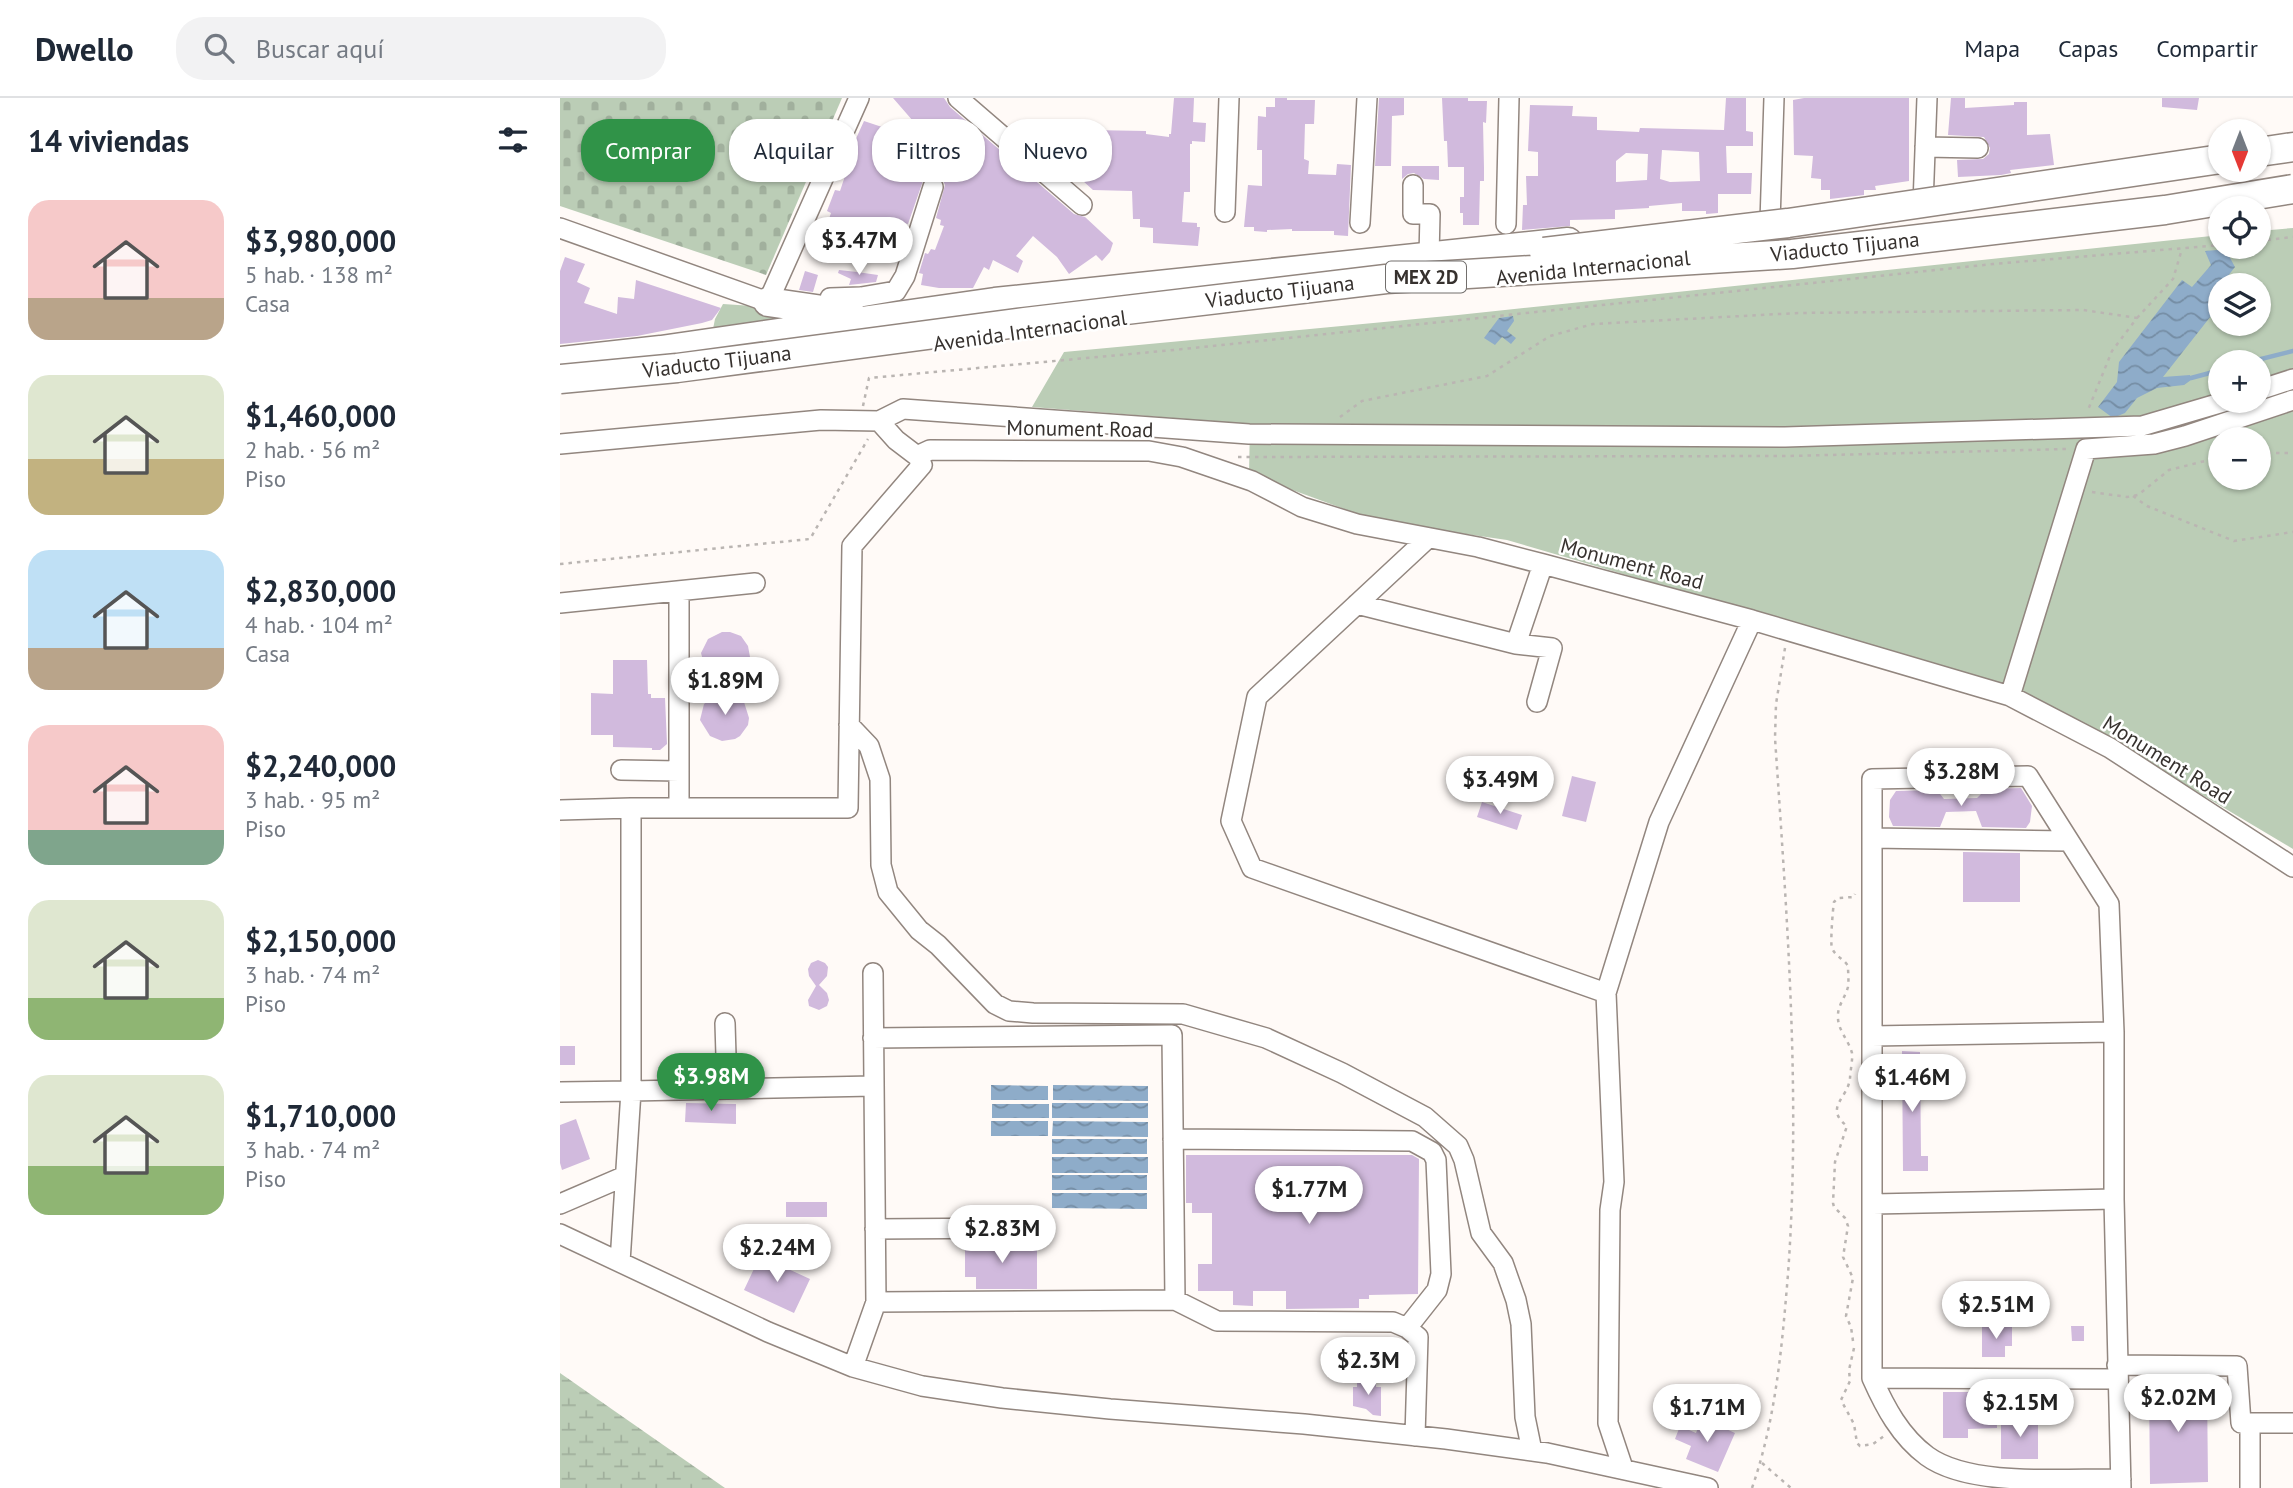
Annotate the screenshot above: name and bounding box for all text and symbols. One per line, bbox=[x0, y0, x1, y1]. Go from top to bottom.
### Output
search box bbox=[176, 17, 666, 80]
text: Dwello bbox=[35, 27, 134, 70]
icon: search bbox=[200, 29, 238, 67]
text: Buscar aquí bbox=[256, 32, 384, 65]
text: Mapa bbox=[1964, 33, 2020, 64]
text: Capas bbox=[2058, 33, 2118, 64]
text: Compartir bbox=[2156, 33, 2258, 64]
chip: Comprar bbox=[581, 119, 715, 182]
chip: Alquilar bbox=[729, 119, 858, 182]
chip: Filtros bbox=[872, 119, 985, 182]
chip: Nuevo bbox=[999, 119, 1112, 182]
north arrow bbox=[2208, 119, 2272, 182]
map controls bbox=[2208, 119, 2271, 490]
text: 14 viviendas bbox=[28, 121, 189, 160]
icon: filters bbox=[494, 121, 532, 159]
button: locate bbox=[2208, 196, 2271, 259]
pin: $3.47M bbox=[802, 218, 916, 277]
text: $3,980,000 bbox=[245, 221, 396, 260]
text: $3.47M bbox=[821, 225, 897, 254]
street label: Viaducto Tijuana bbox=[1768, 225, 1921, 268]
icon: home bbox=[84, 228, 168, 312]
street label: Avenida Internacional bbox=[1495, 244, 1691, 291]
text: 5 hab. · 138 m² bbox=[245, 260, 393, 289]
road number: MEX 2D bbox=[1386, 262, 1466, 293]
street label: Viaducto Tijuana bbox=[1203, 269, 1356, 314]
button: layers bbox=[2208, 273, 2271, 336]
text: Casa bbox=[245, 289, 290, 318]
street label: Avenida Internacional bbox=[931, 304, 1128, 357]
street label: Viaducto Tijuana bbox=[640, 339, 793, 384]
button: + bbox=[2208, 350, 2271, 413]
text: $1,460,000 bbox=[245, 396, 396, 435]
icon: home bbox=[84, 403, 168, 487]
street label: Monument Road bbox=[1006, 414, 1154, 443]
button: − bbox=[2208, 427, 2271, 490]
text: 2 hab. · 56 m² bbox=[245, 435, 380, 464]
text: Piso bbox=[245, 464, 286, 493]
street label: Monument Road bbox=[1558, 531, 1707, 596]
text: $2,830,000 bbox=[245, 571, 396, 610]
icon: home bbox=[84, 578, 168, 662]
text: 4 hab. · 104 m² bbox=[245, 610, 393, 639]
text: Casa bbox=[245, 639, 290, 668]
pin: $1.89M bbox=[668, 658, 782, 717]
text: $1.89M bbox=[687, 665, 763, 694]
street label: Monument Road bbox=[2098, 709, 2237, 810]
text: $2,240,000 bbox=[245, 746, 396, 785]
pin: $3.28M bbox=[1904, 748, 2018, 808]
icon: home bbox=[84, 753, 168, 837]
pin: $3.49M bbox=[1443, 756, 1557, 816]
text: $3.28M bbox=[1923, 756, 1999, 785]
text: $3.49M bbox=[1462, 764, 1538, 793]
text: 3 hab. · 95 m² bbox=[245, 785, 380, 814]
text: Piso bbox=[245, 814, 286, 843]
text: $2,150,000 bbox=[245, 921, 396, 960]
icon: home bbox=[84, 928, 168, 1012]
text: 3 hab. · 74 m² bbox=[245, 960, 380, 989]
text: Piso bbox=[245, 989, 286, 1018]
pin: $3.98M bbox=[654, 1054, 768, 1113]
pin: $1.46M bbox=[1855, 1054, 1969, 1114]
text: $3.98M bbox=[673, 1061, 749, 1090]
text: $1.46M bbox=[1874, 1062, 1950, 1091]
text: $1,710,000 bbox=[245, 1096, 396, 1135]
icon: home bbox=[84, 1103, 168, 1187]
text: 3 hab. · 74 m² bbox=[245, 1135, 380, 1164]
text: Piso bbox=[245, 1164, 286, 1193]
pin: $1.77M bbox=[1252, 1166, 1366, 1226]
text: $1.77M bbox=[1271, 1174, 1347, 1203]
pin: $2.83M bbox=[945, 1206, 1059, 1265]
text: $2.83M bbox=[964, 1213, 1040, 1242]
pin: $2.24M bbox=[720, 1224, 834, 1284]
text: $2.24M bbox=[739, 1232, 815, 1261]
pin: $2.51M bbox=[1939, 1282, 2053, 1341]
text: $2.51M bbox=[1958, 1289, 2034, 1318]
pin: $2.3M bbox=[1319, 1338, 1417, 1397]
text: $2.3M bbox=[1336, 1345, 1400, 1374]
pin: $2.02M bbox=[2121, 1374, 2235, 1434]
pin: $2.15M bbox=[1963, 1380, 2077, 1439]
text: $2.02M bbox=[2140, 1382, 2216, 1411]
pin: $1.71M bbox=[1650, 1384, 1764, 1444]
text: $2.15M bbox=[1982, 1387, 2058, 1416]
text: $1.71M bbox=[1669, 1392, 1745, 1421]

